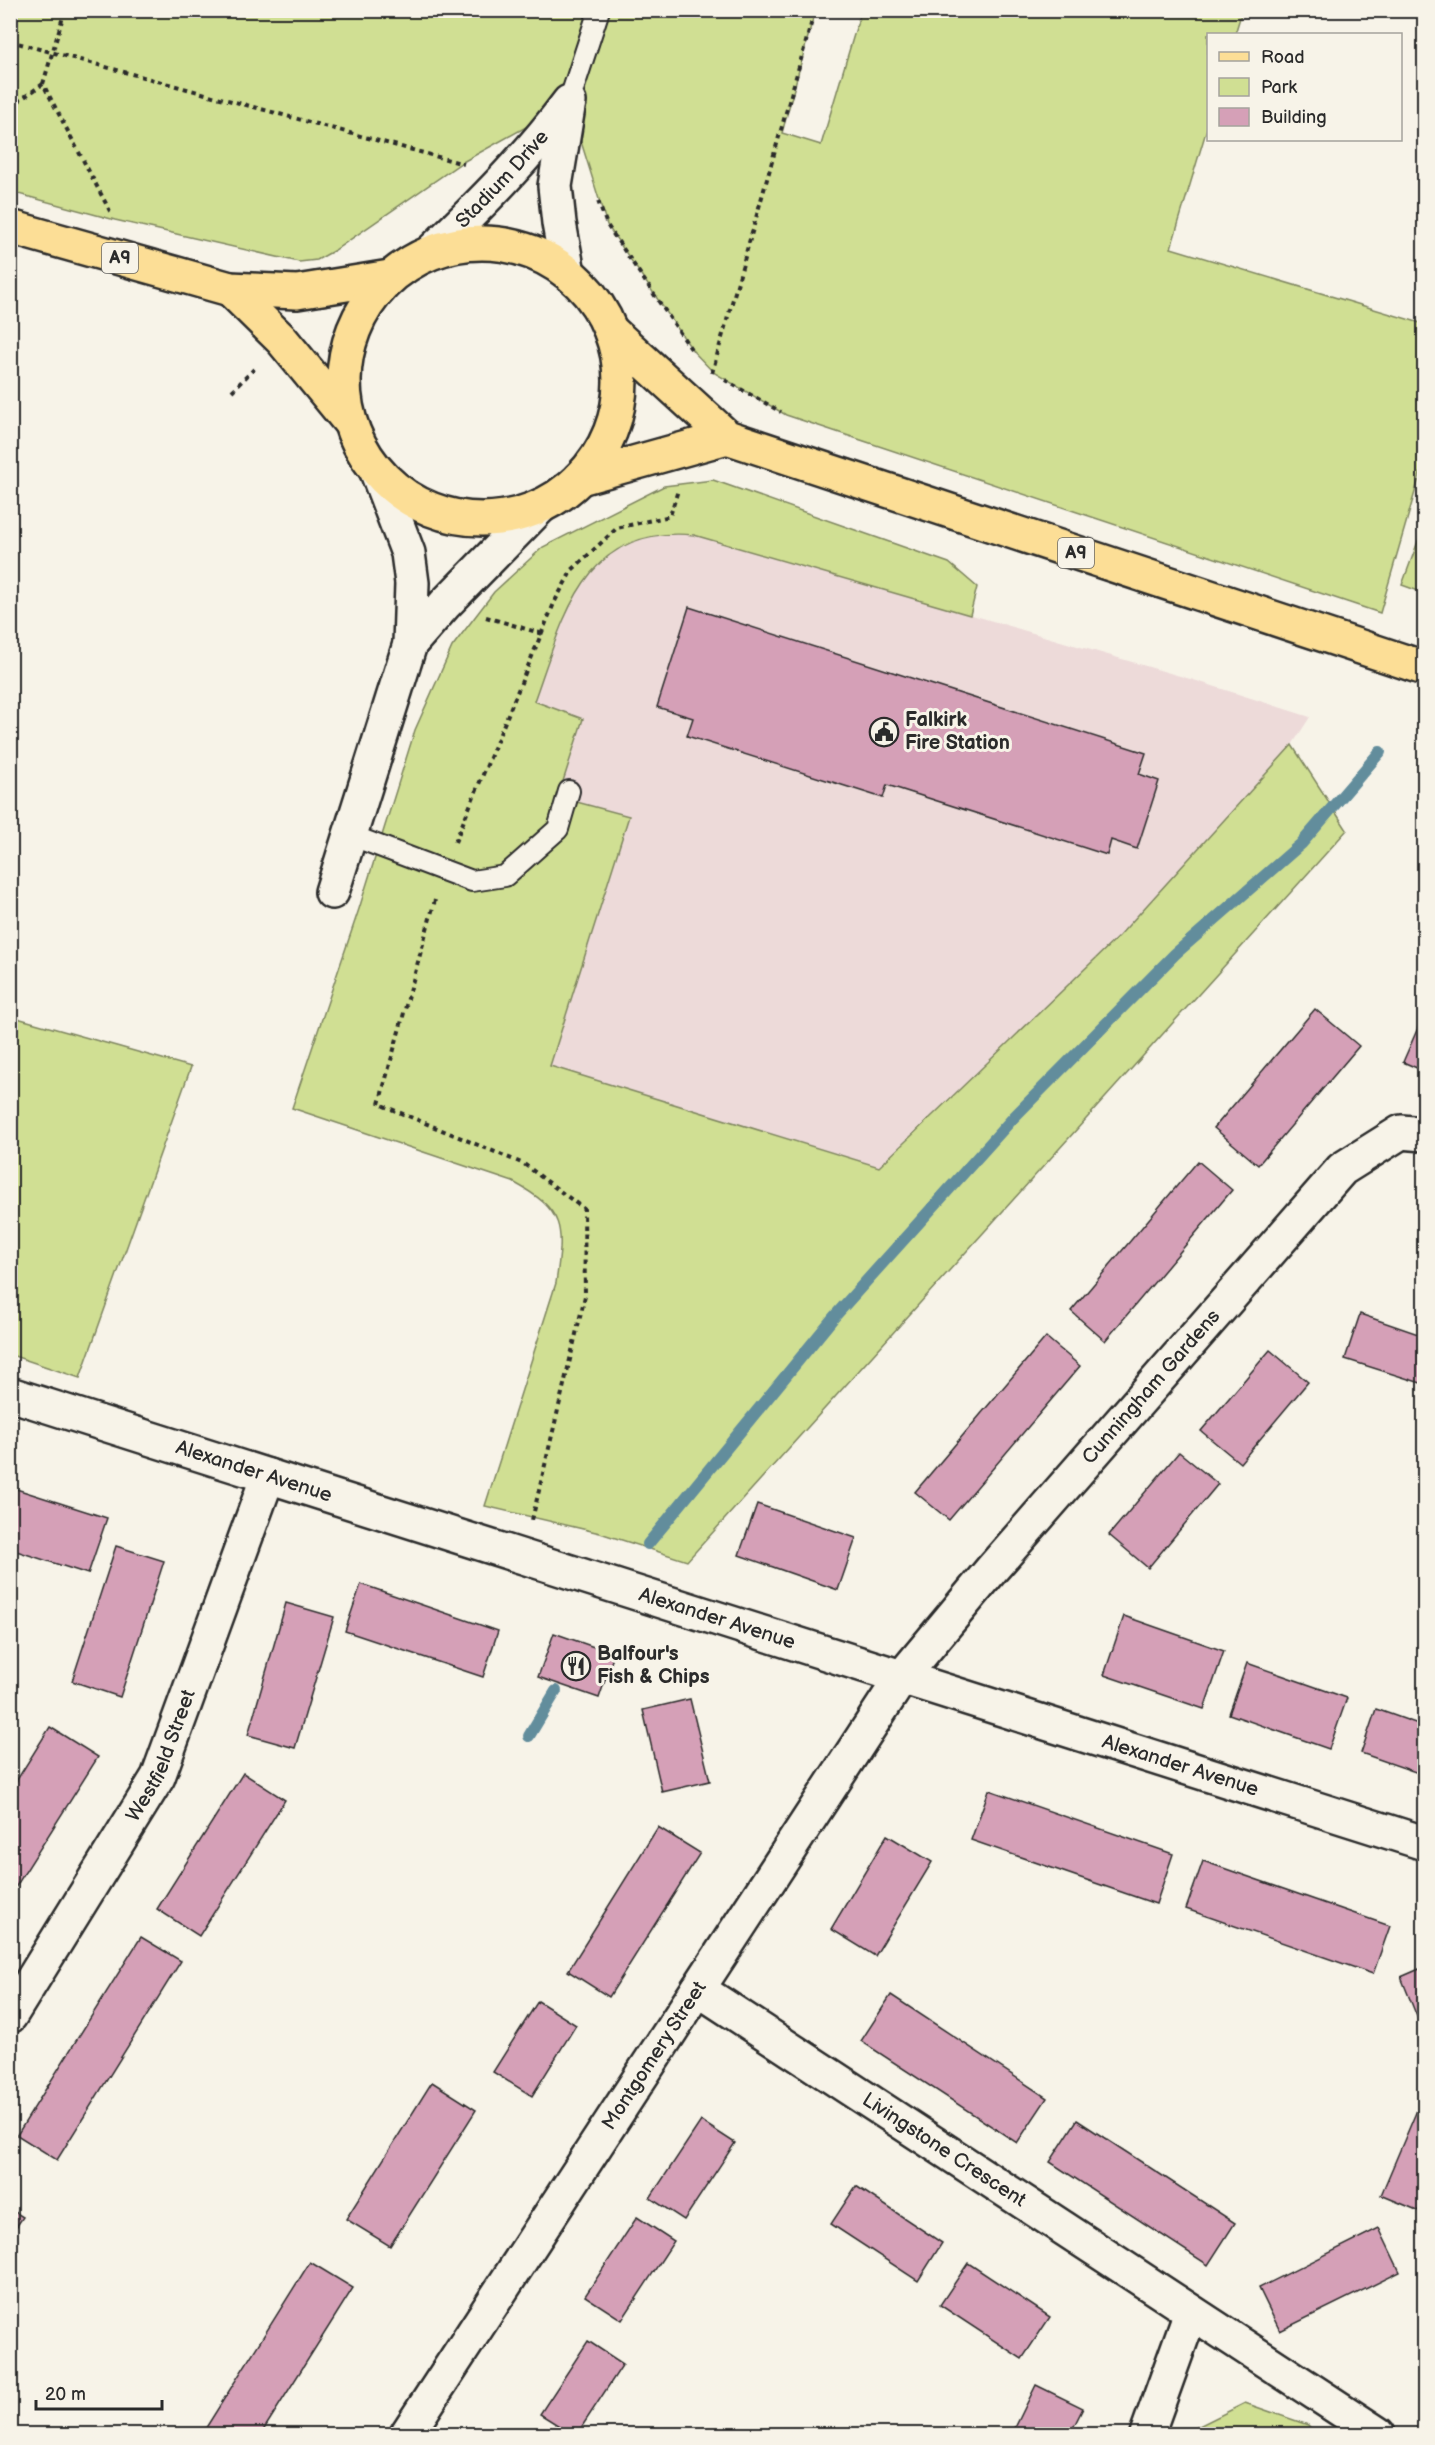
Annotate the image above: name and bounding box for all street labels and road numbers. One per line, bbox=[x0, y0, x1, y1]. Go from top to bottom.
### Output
street label: Stadium Drive bbox=[451, 125, 554, 233]
road number: A9 bbox=[102, 243, 138, 273]
road number: A9 bbox=[1058, 538, 1094, 568]
street label: Cunningham Gardens bbox=[1077, 1305, 1225, 1469]
street label: Alexander Avenue bbox=[173, 1435, 335, 1508]
street label: Alexander Avenue bbox=[636, 1583, 798, 1655]
street label: Westfield Street bbox=[121, 1686, 201, 1826]
street label: Alexander Avenue bbox=[1099, 1730, 1262, 1802]
street label: Montgomery Street bbox=[597, 1977, 712, 2135]
street label: Livingstone Crescent bbox=[858, 2088, 1030, 2212]

